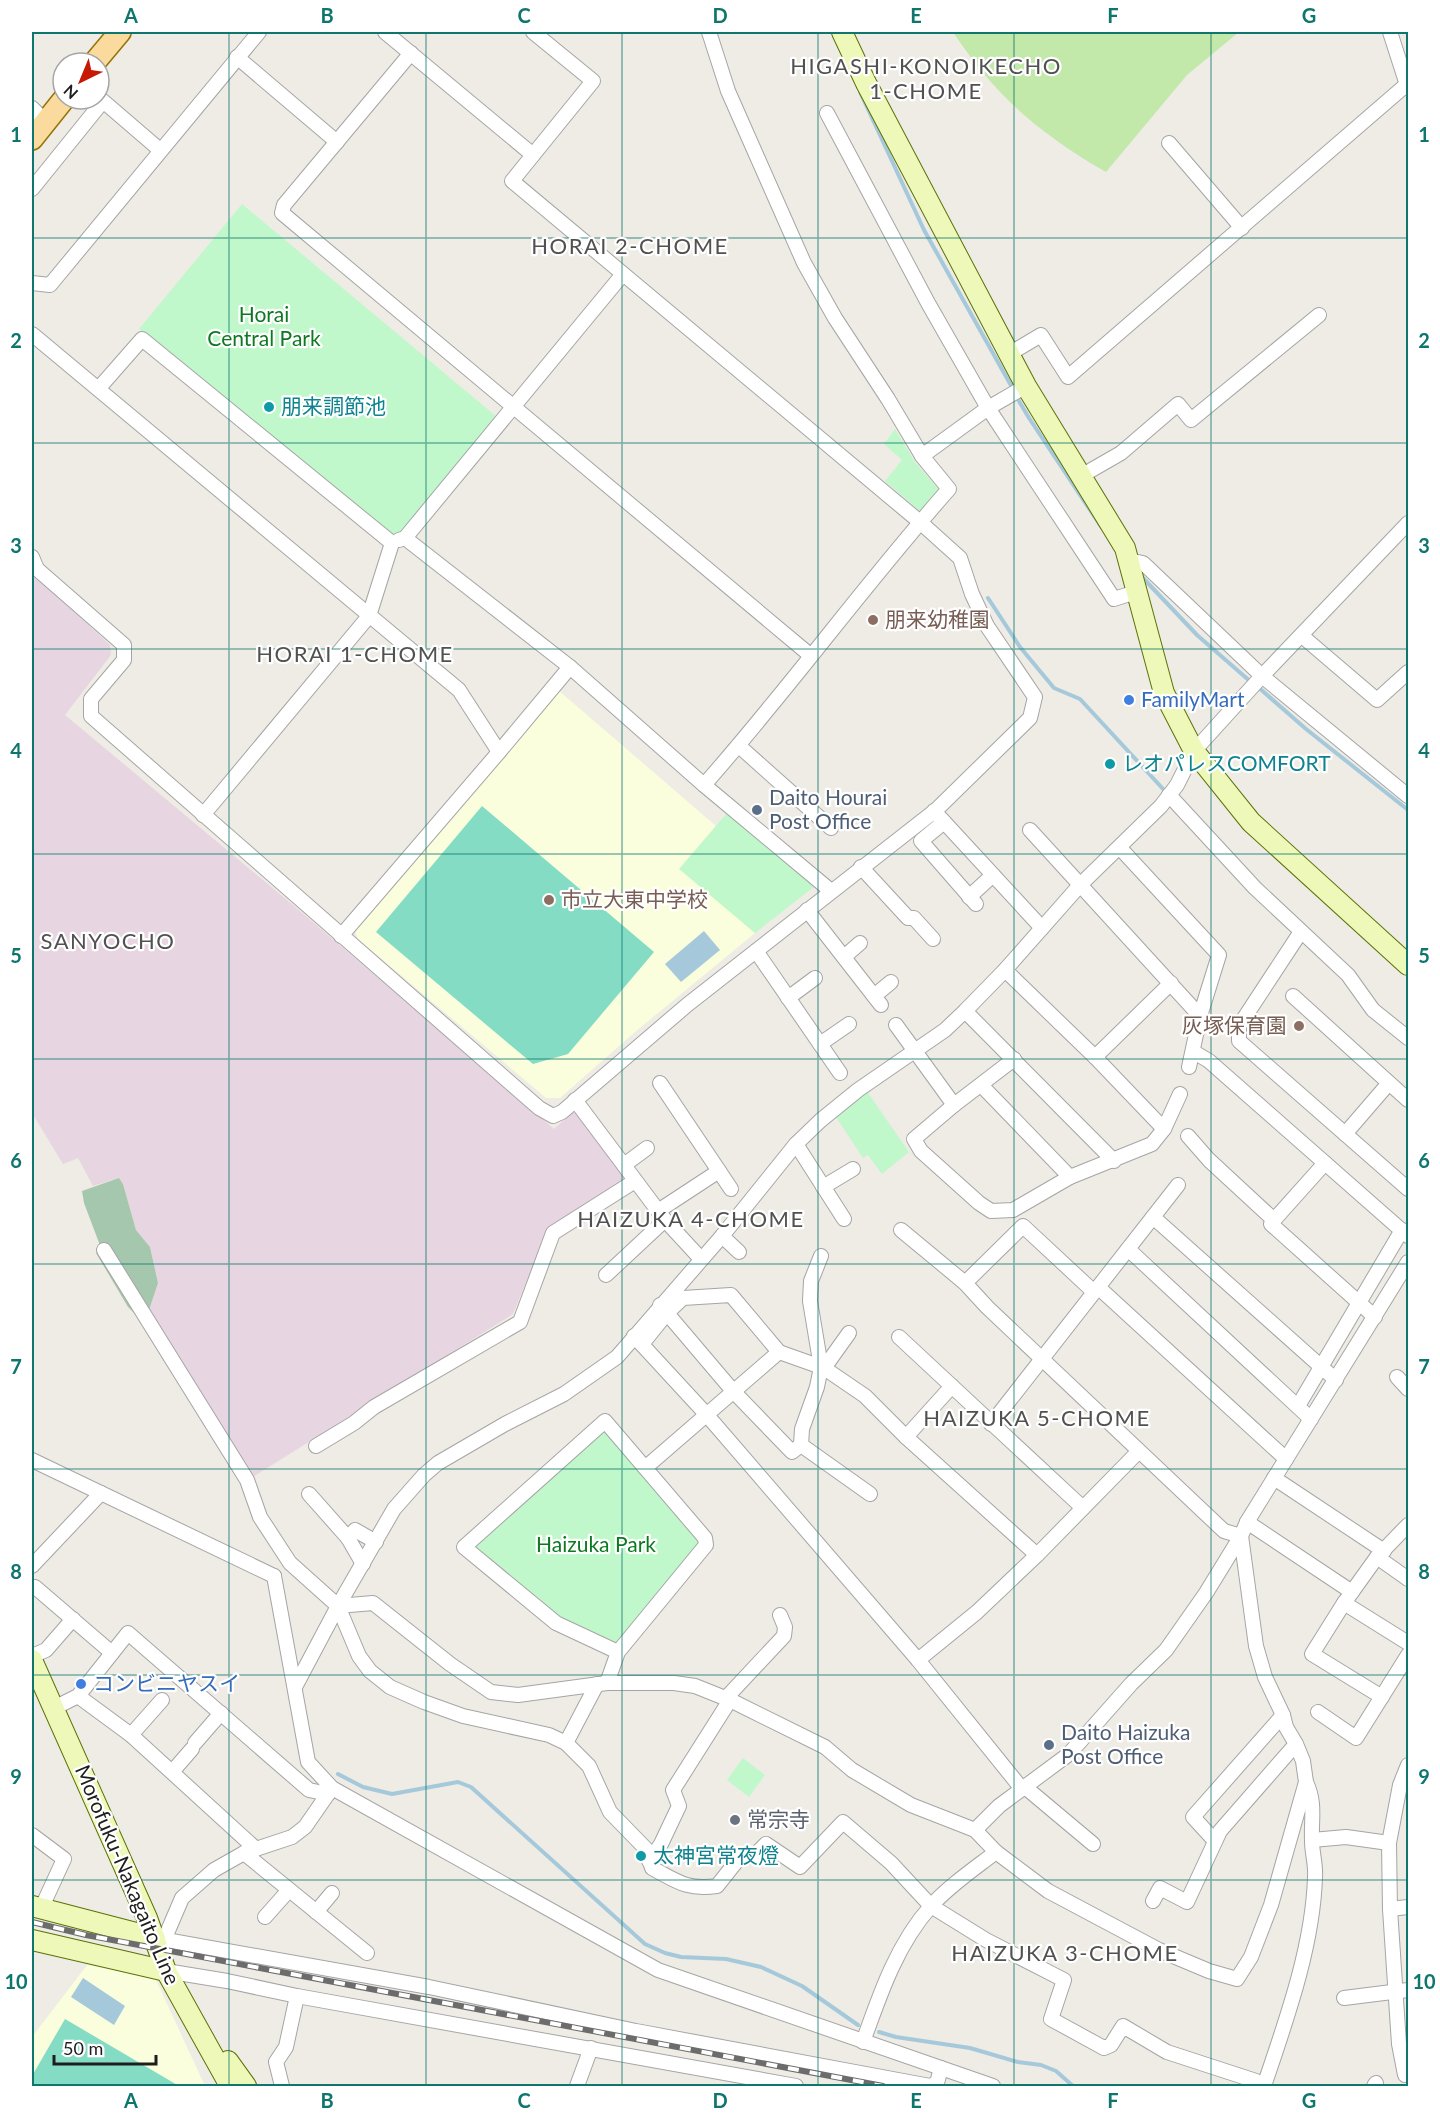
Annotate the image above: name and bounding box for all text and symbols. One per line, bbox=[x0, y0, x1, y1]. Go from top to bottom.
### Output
text: A bbox=[123, 3, 138, 27]
text: B bbox=[320, 3, 334, 27]
text: C bbox=[517, 3, 531, 27]
text: D bbox=[712, 3, 728, 27]
text: E bbox=[910, 3, 922, 27]
text: F bbox=[1107, 3, 1119, 27]
text: G bbox=[1302, 3, 1316, 27]
north arrow bbox=[51, 51, 111, 111]
district label: HIGASHI-KONOIKECHO 1-CHOME bbox=[790, 52, 1062, 104]
text: N bbox=[59, 81, 81, 103]
text: 1 bbox=[10, 122, 22, 146]
text: 1 bbox=[1418, 122, 1430, 146]
district label: HORAI 2-CHOME bbox=[531, 232, 729, 259]
park label: Horai Central Park bbox=[207, 301, 321, 350]
text: 2 bbox=[10, 328, 22, 352]
text: 2 bbox=[1418, 328, 1430, 352]
place label: 朋来調節池 bbox=[281, 393, 386, 418]
marker: 朋来調節池 bbox=[262, 400, 276, 414]
text: 3 bbox=[10, 533, 22, 557]
text: 3 bbox=[1418, 533, 1430, 557]
place label: 朋来幼稚園 bbox=[885, 606, 990, 631]
marker: 朋来幼稚園 bbox=[866, 613, 880, 627]
district label: HORAI 1-CHOME bbox=[256, 640, 454, 667]
place label: FamilyMart bbox=[1141, 686, 1245, 711]
marker: FamilyMart bbox=[1122, 693, 1136, 707]
text: 4 bbox=[10, 738, 22, 762]
text: 4 bbox=[1418, 738, 1430, 762]
place label: レオパレスCOMFORT bbox=[1122, 750, 1331, 775]
marker: レオパレスCOMFORT bbox=[1103, 757, 1117, 771]
place label: Daito Hourai Post Office bbox=[769, 784, 887, 833]
marker: Daito Hourai Post Office bbox=[750, 803, 764, 817]
place label: 市立大東中学校 bbox=[561, 886, 708, 911]
marker: 市立大東中学校 bbox=[542, 893, 556, 907]
district label: SANYOCHO bbox=[41, 927, 175, 954]
text: 5 bbox=[10, 943, 22, 967]
text: 5 bbox=[1418, 943, 1430, 967]
place label: 灰塚保育園 bbox=[1182, 1012, 1287, 1037]
marker: 灰塚保育園 bbox=[1292, 1019, 1306, 1033]
text: 6 bbox=[10, 1148, 22, 1172]
text: 6 bbox=[1418, 1148, 1430, 1172]
district label: HAIZUKA 4-CHOME bbox=[577, 1205, 805, 1232]
text: 7 bbox=[10, 1354, 22, 1378]
text: 7 bbox=[1418, 1354, 1430, 1378]
district label: HAIZUKA 5-CHOME bbox=[923, 1404, 1151, 1431]
park label: Haizuka Park bbox=[536, 1531, 656, 1556]
text: 8 bbox=[10, 1559, 22, 1583]
text: 8 bbox=[1418, 1559, 1430, 1583]
place label: コンビニヤスイ bbox=[93, 1670, 240, 1695]
marker: コンビニヤスイ bbox=[74, 1677, 88, 1691]
place label: Daito Haizuka Post Office bbox=[1061, 1719, 1190, 1768]
marker: Daito Haizuka Post Office bbox=[1042, 1738, 1056, 1752]
street label: Morofuku-Nakagaito Line bbox=[71, 1761, 186, 1988]
text: 9 bbox=[10, 1764, 22, 1788]
text: 9 bbox=[1418, 1764, 1430, 1788]
place label: 常宗寺 bbox=[747, 1806, 810, 1831]
marker: 常宗寺 bbox=[728, 1813, 742, 1827]
place label: 太神宮常夜燈 bbox=[653, 1842, 779, 1867]
marker: 太神宮常夜燈 bbox=[634, 1849, 648, 1863]
district label: HAIZUKA 3-CHOME bbox=[951, 1939, 1179, 1966]
text: 10 bbox=[4, 1969, 28, 1993]
text: 10 bbox=[1412, 1969, 1436, 1993]
scale bar bbox=[54, 2028, 156, 2066]
text: 50 m bbox=[63, 2037, 103, 2059]
text: A bbox=[123, 2088, 138, 2112]
text: B bbox=[320, 2088, 334, 2112]
text: C bbox=[517, 2088, 531, 2112]
text: D bbox=[712, 2088, 728, 2112]
text: E bbox=[910, 2088, 922, 2112]
text: F bbox=[1107, 2088, 1119, 2112]
text: G bbox=[1302, 2088, 1316, 2112]

